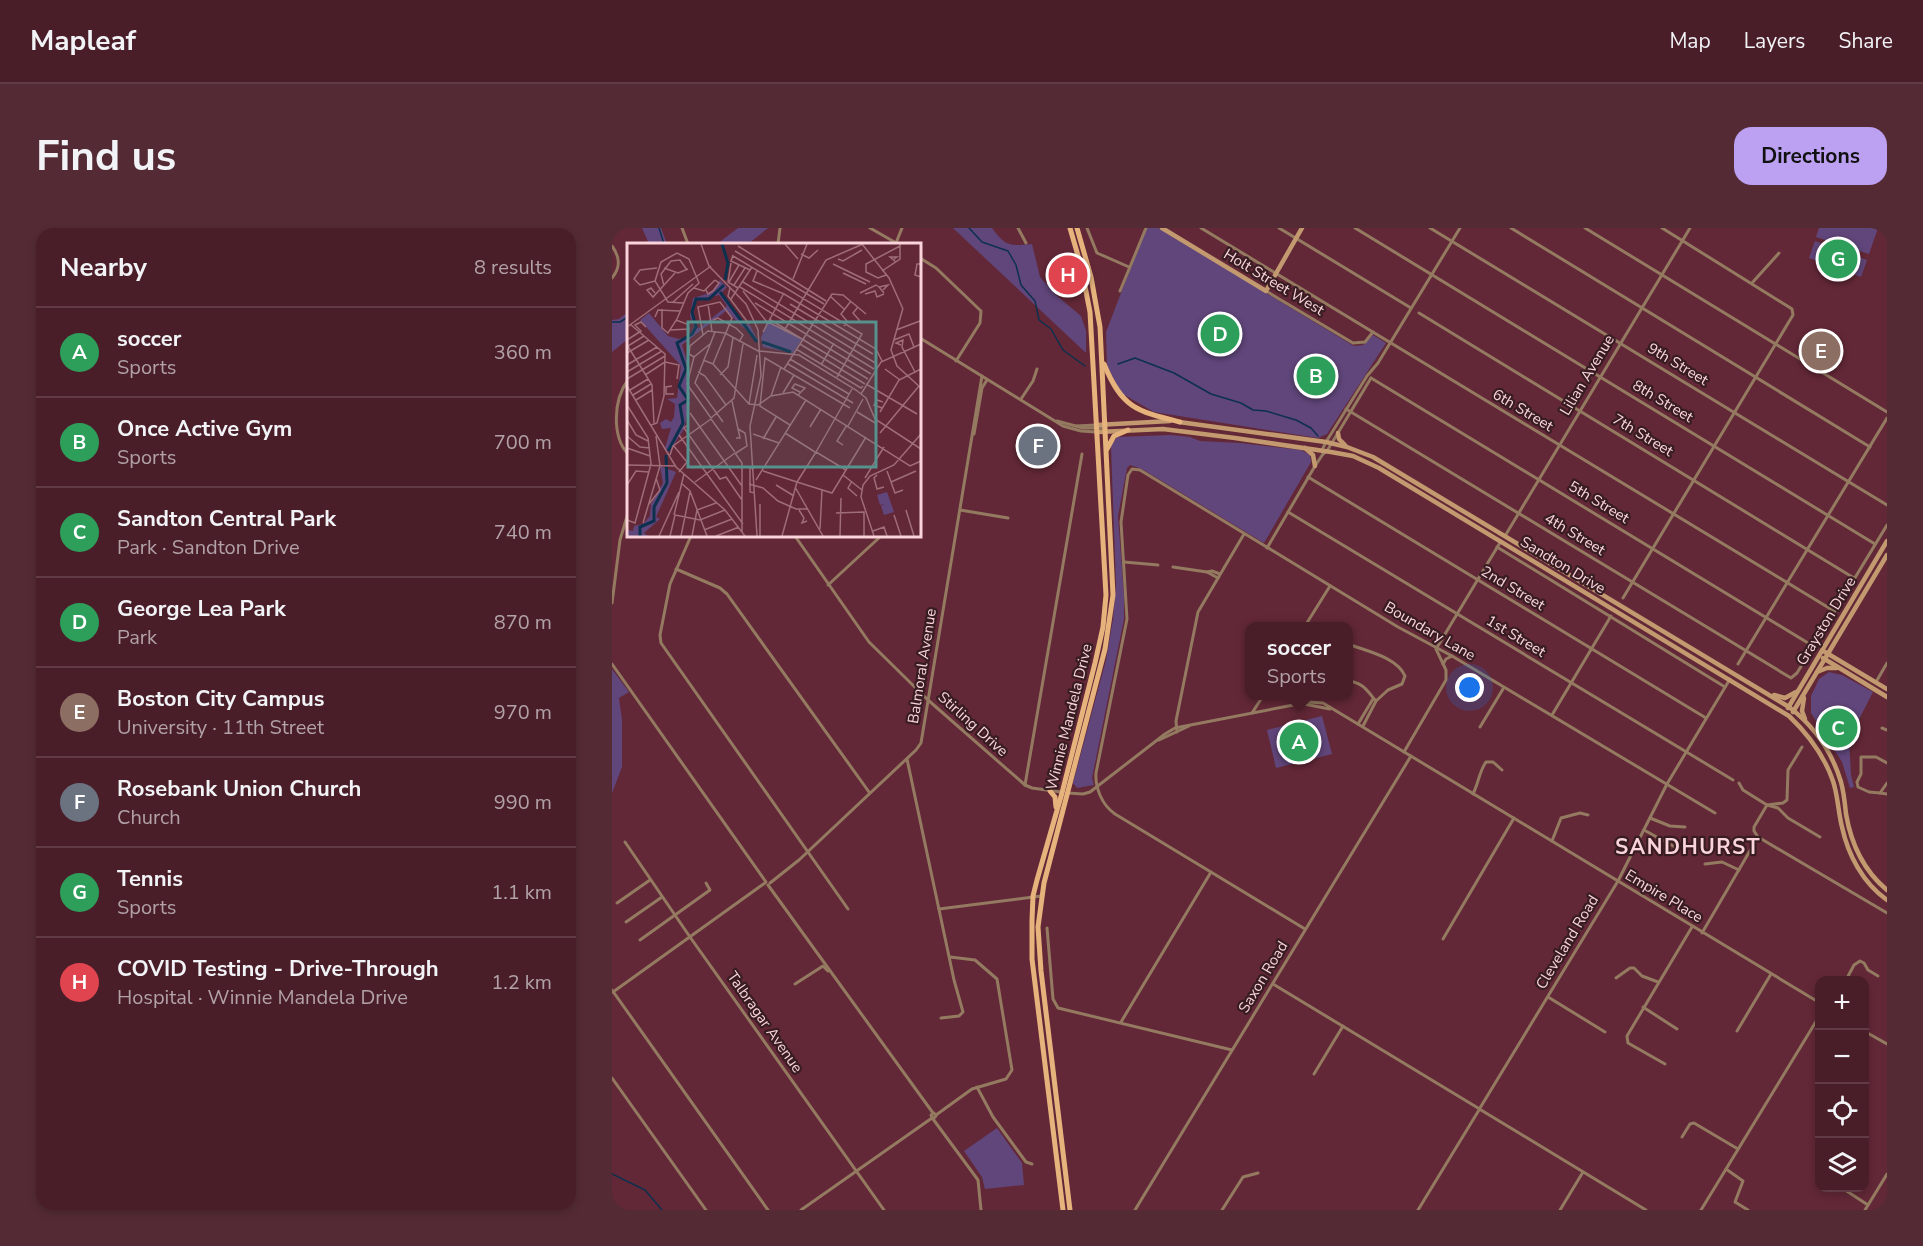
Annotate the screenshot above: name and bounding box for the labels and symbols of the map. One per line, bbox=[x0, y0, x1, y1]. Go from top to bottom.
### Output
pin: G bbox=[1818, 237, 1858, 282]
inset map bbox=[627, 243, 921, 537]
street label: Holt Street West bbox=[1220, 244, 1329, 320]
pin: H bbox=[1048, 252, 1088, 298]
pin: D bbox=[1200, 312, 1240, 356]
pin: E bbox=[1802, 328, 1840, 374]
street label: Lilian Avenue bbox=[1555, 331, 1619, 419]
street label: 9th Street bbox=[1644, 338, 1713, 390]
pin: B bbox=[1296, 354, 1336, 398]
street label: 8th Street bbox=[1629, 375, 1698, 427]
street label: 6th Street bbox=[1489, 384, 1558, 436]
street label: 7th Street bbox=[1609, 409, 1678, 461]
pin: F bbox=[1018, 424, 1058, 468]
street label: 5th Street bbox=[1565, 476, 1634, 528]
street label: 4th Street bbox=[1541, 508, 1610, 560]
street label: Sandton Drive bbox=[1517, 532, 1609, 598]
street label: 2nd Street bbox=[1477, 561, 1549, 615]
street label: Grayston Drive bbox=[1792, 573, 1860, 669]
street label: Boundary Lane bbox=[1381, 597, 1479, 665]
street label: Balmoral Avenue bbox=[903, 607, 941, 725]
street label: 1st Street bbox=[1482, 610, 1550, 662]
street label: Winnie Mandela Drive bbox=[1041, 642, 1097, 792]
your location bbox=[1455, 673, 1484, 702]
street label: Stirling Drive bbox=[934, 687, 1012, 761]
pin: C bbox=[1818, 706, 1858, 750]
pin: A bbox=[1280, 720, 1318, 764]
district label: SANDHURST bbox=[1615, 833, 1761, 861]
street label: Empire Place bbox=[1621, 865, 1707, 927]
street label: Cleveland Road bbox=[1531, 891, 1603, 993]
street label: Saxon Road bbox=[1234, 937, 1292, 1017]
street label: Talbragar Avenue bbox=[723, 967, 807, 1077]

